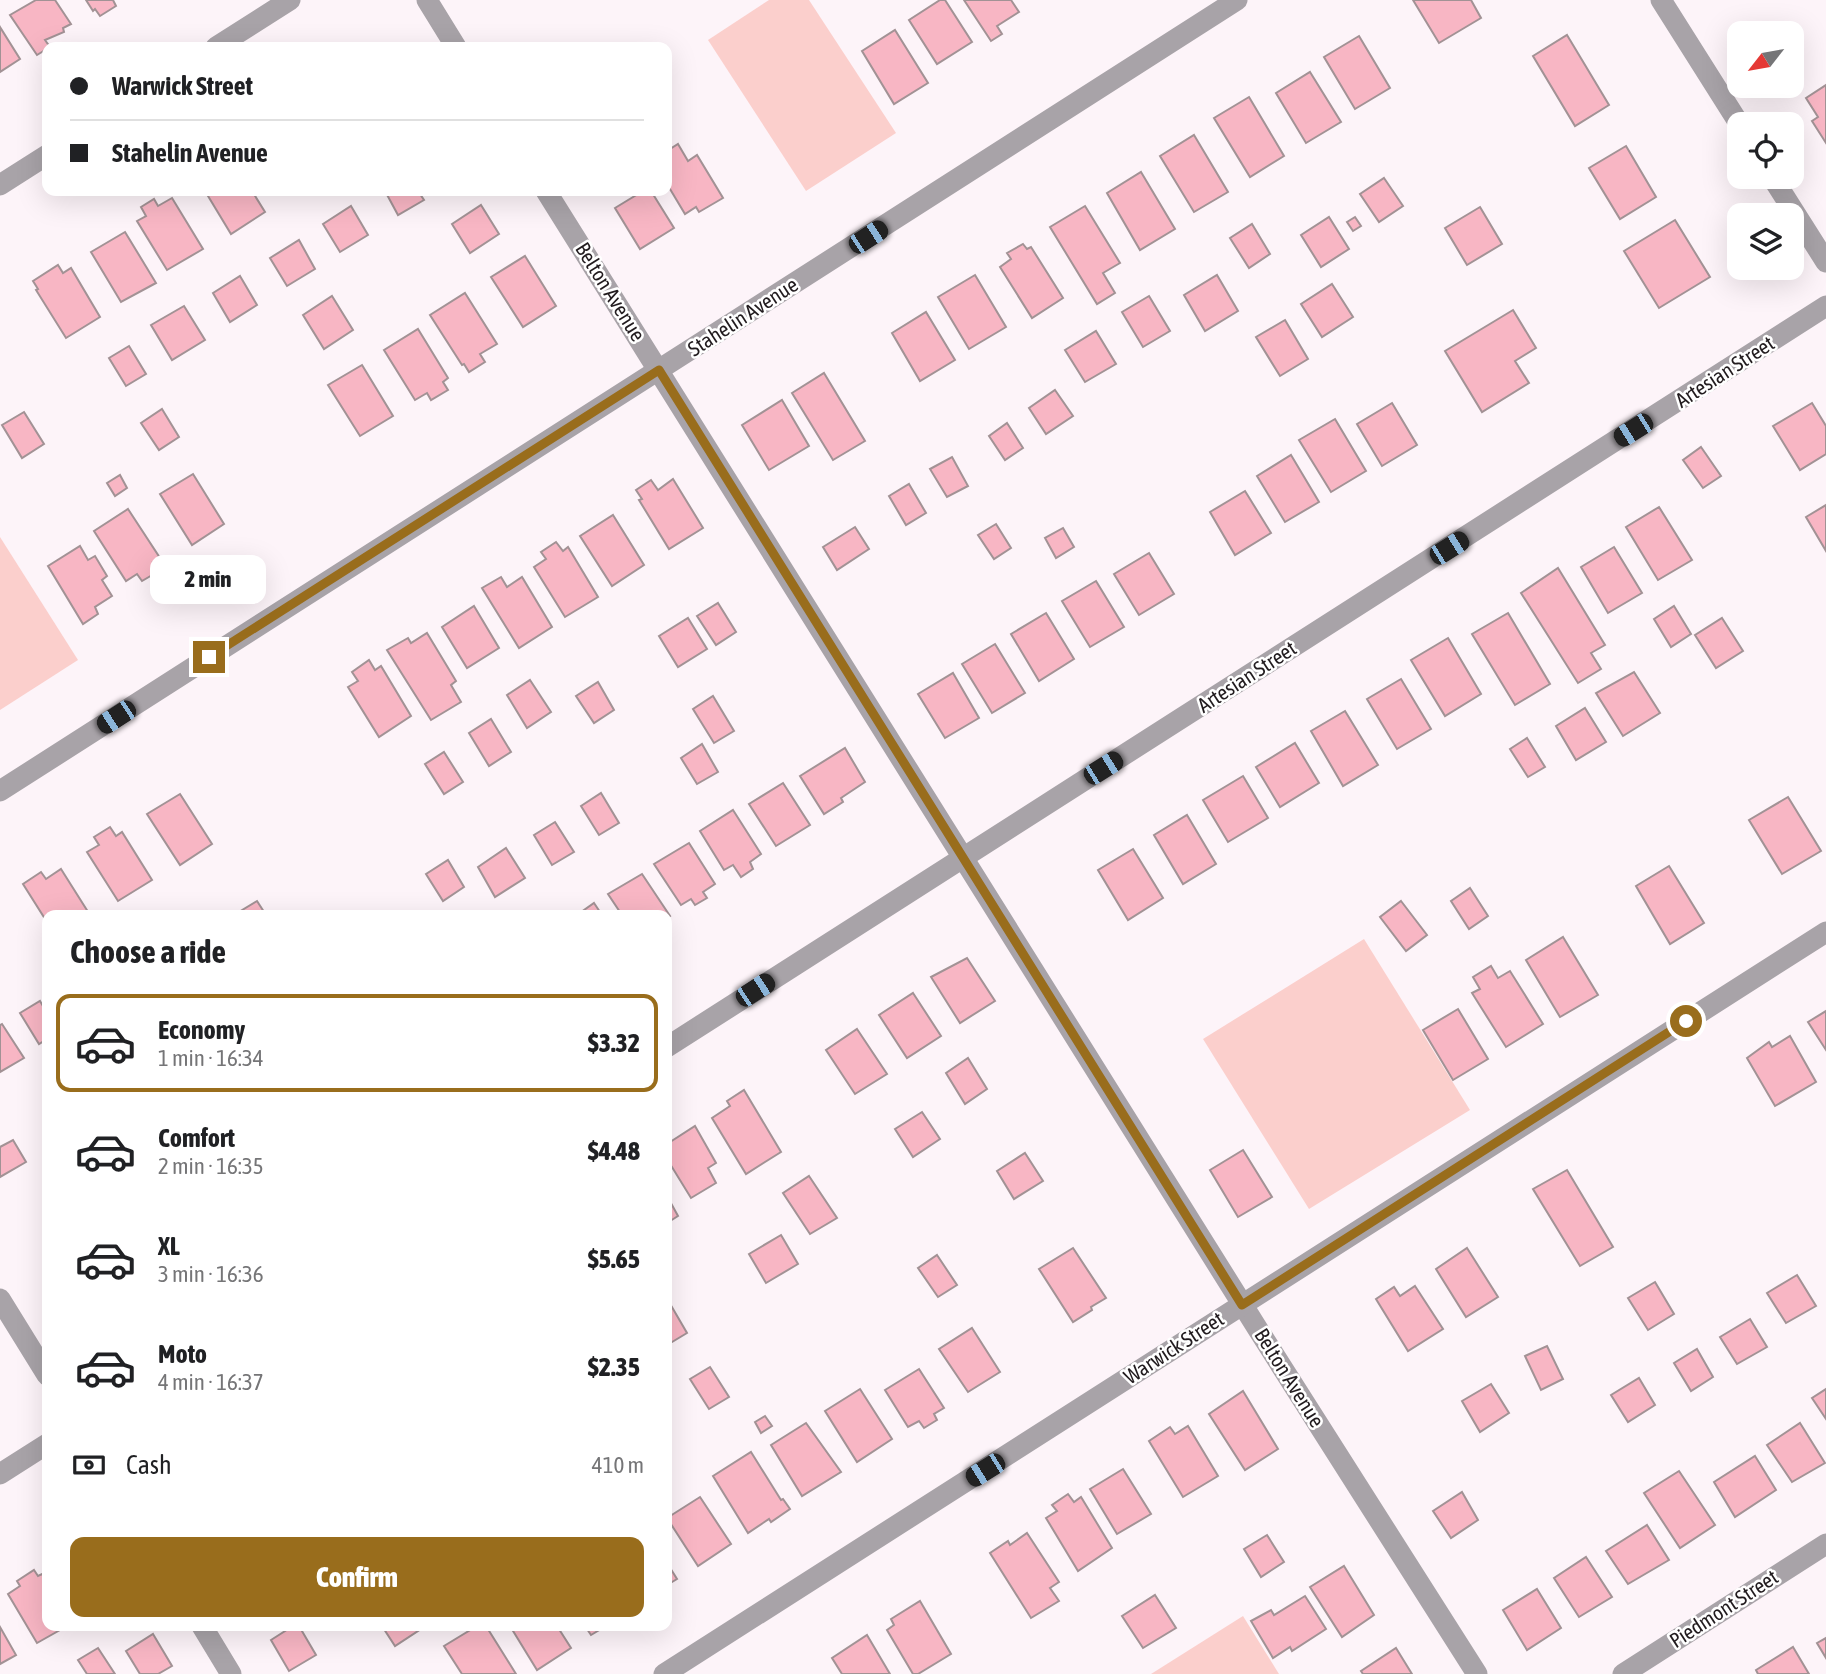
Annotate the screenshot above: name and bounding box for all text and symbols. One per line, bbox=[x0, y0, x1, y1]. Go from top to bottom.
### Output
north arrow bbox=[1727, 21, 1804, 98]
map controls bbox=[1727, 21, 1804, 280]
text: Warwick Street bbox=[112, 71, 253, 101]
button: locate bbox=[1727, 112, 1804, 189]
text: Stahelin Avenue bbox=[112, 138, 268, 168]
button: layers bbox=[1727, 203, 1804, 280]
car bbox=[845, 217, 892, 257]
street label: Belton Avenue bbox=[571, 238, 651, 345]
street label: Stahelin Avenue bbox=[683, 272, 802, 361]
street label: Artesian Street bbox=[1671, 330, 1778, 412]
car bbox=[1610, 410, 1657, 450]
car bbox=[1426, 528, 1473, 568]
callout: 2 min bbox=[151, 556, 267, 604]
text: 2 min bbox=[185, 566, 231, 592]
street label: Artesian Street bbox=[1193, 635, 1300, 717]
route end bbox=[193, 641, 225, 673]
car bbox=[93, 697, 140, 737]
car bbox=[1080, 748, 1127, 788]
text: Choose a ride bbox=[70, 933, 226, 970]
car bbox=[732, 970, 779, 1010]
route start bbox=[1670, 1005, 1702, 1037]
icon: car bbox=[74, 1012, 137, 1075]
text: Economy bbox=[158, 1015, 245, 1045]
text: $3.32 bbox=[588, 1028, 640, 1058]
text: 1 min · 16:34 bbox=[158, 1045, 264, 1071]
icon: car bbox=[74, 1120, 137, 1183]
text: Comfort bbox=[158, 1123, 235, 1153]
text: $4.48 bbox=[588, 1136, 640, 1166]
text: 2 min · 16:35 bbox=[158, 1153, 264, 1179]
icon: car bbox=[74, 1228, 137, 1291]
text: XL bbox=[158, 1231, 180, 1261]
text: $5.65 bbox=[588, 1244, 640, 1274]
text: 3 min · 16:36 bbox=[158, 1261, 264, 1287]
street label: Warwick Street bbox=[1119, 1306, 1228, 1388]
street label: Belton Avenue bbox=[1250, 1324, 1330, 1431]
icon: car bbox=[74, 1336, 137, 1399]
text: Moto bbox=[158, 1339, 207, 1369]
text: $2.35 bbox=[588, 1352, 640, 1382]
text: 4 min · 16:37 bbox=[158, 1369, 264, 1395]
icon: cash bbox=[70, 1446, 108, 1484]
text: Cash bbox=[126, 1450, 172, 1480]
car bbox=[962, 1450, 1009, 1490]
text: 410 m bbox=[592, 1452, 644, 1478]
button: Confirm bbox=[70, 1537, 644, 1617]
street label: Piedmont Street bbox=[1665, 1564, 1782, 1652]

